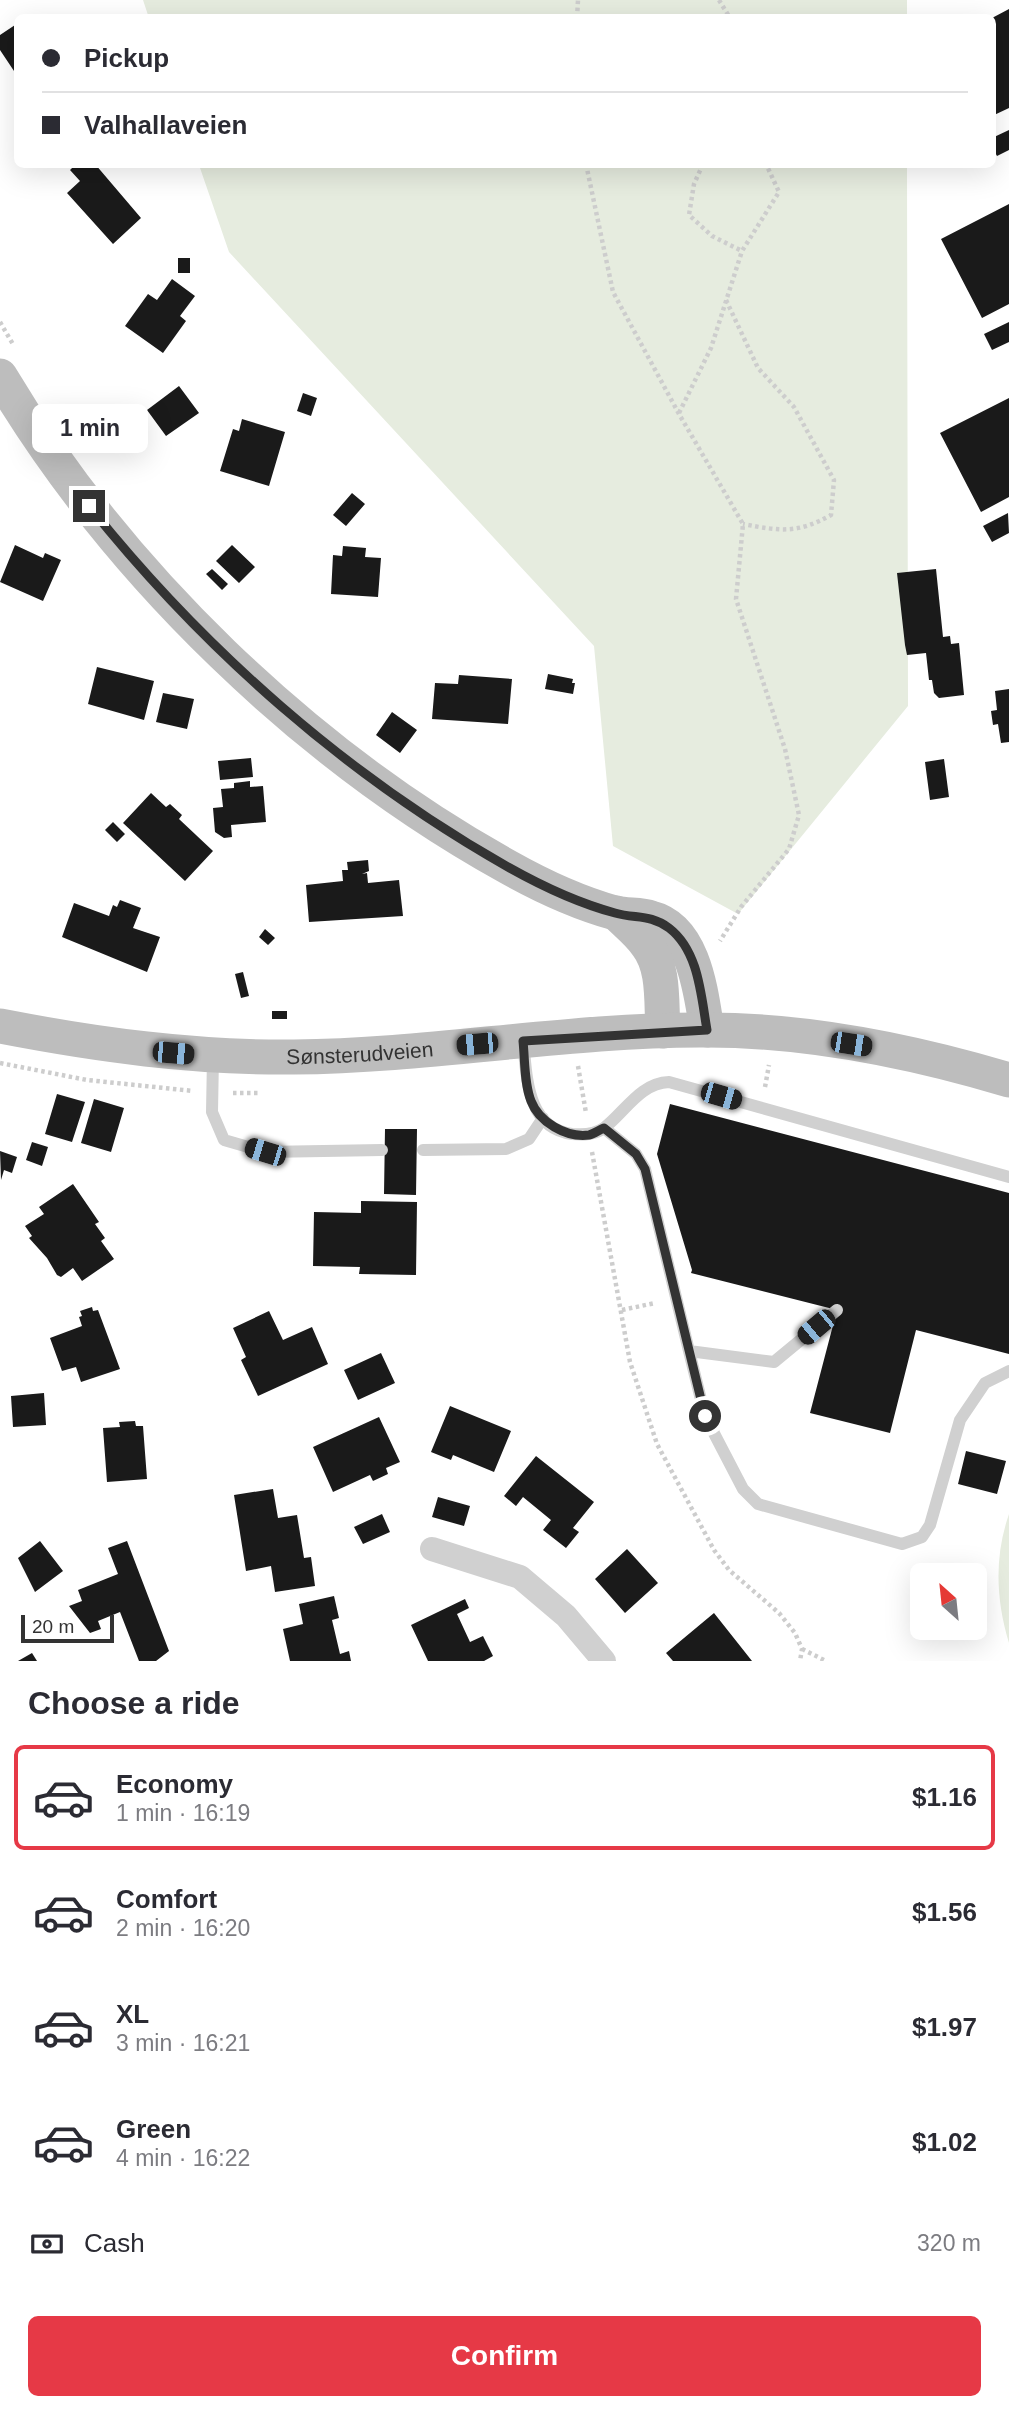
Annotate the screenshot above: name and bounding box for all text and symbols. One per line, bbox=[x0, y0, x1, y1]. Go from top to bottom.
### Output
text: Pickup bbox=[84, 43, 169, 73]
text: Valhallaveien bbox=[84, 110, 247, 140]
callout: 1 min bbox=[31, 405, 147, 454]
text: 1 min bbox=[60, 415, 120, 441]
route end bbox=[73, 490, 105, 522]
car bbox=[829, 1030, 874, 1058]
car bbox=[456, 1032, 499, 1056]
street label: Sønsterudveien bbox=[286, 1037, 434, 1068]
car bbox=[152, 1041, 195, 1065]
car bbox=[698, 1080, 745, 1112]
car bbox=[242, 1136, 289, 1168]
car bbox=[794, 1305, 839, 1349]
route start bbox=[689, 1400, 721, 1432]
north arrow bbox=[910, 1563, 987, 1640]
map controls bbox=[910, 1563, 987, 1640]
scale bar bbox=[21, 1612, 114, 1644]
text: 20 m bbox=[32, 1616, 74, 1637]
text: Choose a ride bbox=[28, 1685, 240, 1721]
icon: car bbox=[32, 1766, 95, 1829]
text: Economy bbox=[116, 1769, 233, 1799]
text: $1.16 bbox=[912, 1782, 977, 1812]
text: 1 min · 16:19 bbox=[116, 1800, 250, 1826]
icon: car bbox=[32, 1881, 95, 1944]
text: Comfort bbox=[116, 1884, 217, 1914]
text: $1.56 bbox=[912, 1897, 977, 1927]
text: 2 min · 16:20 bbox=[116, 1915, 250, 1941]
icon: car bbox=[32, 1996, 95, 2059]
text: XL bbox=[116, 1999, 149, 2029]
text: $1.97 bbox=[912, 2012, 977, 2042]
text: 3 min · 16:21 bbox=[116, 2030, 250, 2056]
icon: car bbox=[32, 2111, 95, 2174]
text: Green bbox=[116, 2114, 191, 2144]
text: $1.02 bbox=[912, 2127, 977, 2157]
text: 4 min · 16:22 bbox=[116, 2145, 250, 2171]
icon: cash bbox=[28, 2225, 66, 2263]
text: Cash bbox=[84, 2228, 145, 2258]
text: 320 m bbox=[917, 2230, 981, 2256]
button: Confirm bbox=[28, 2316, 981, 2396]

